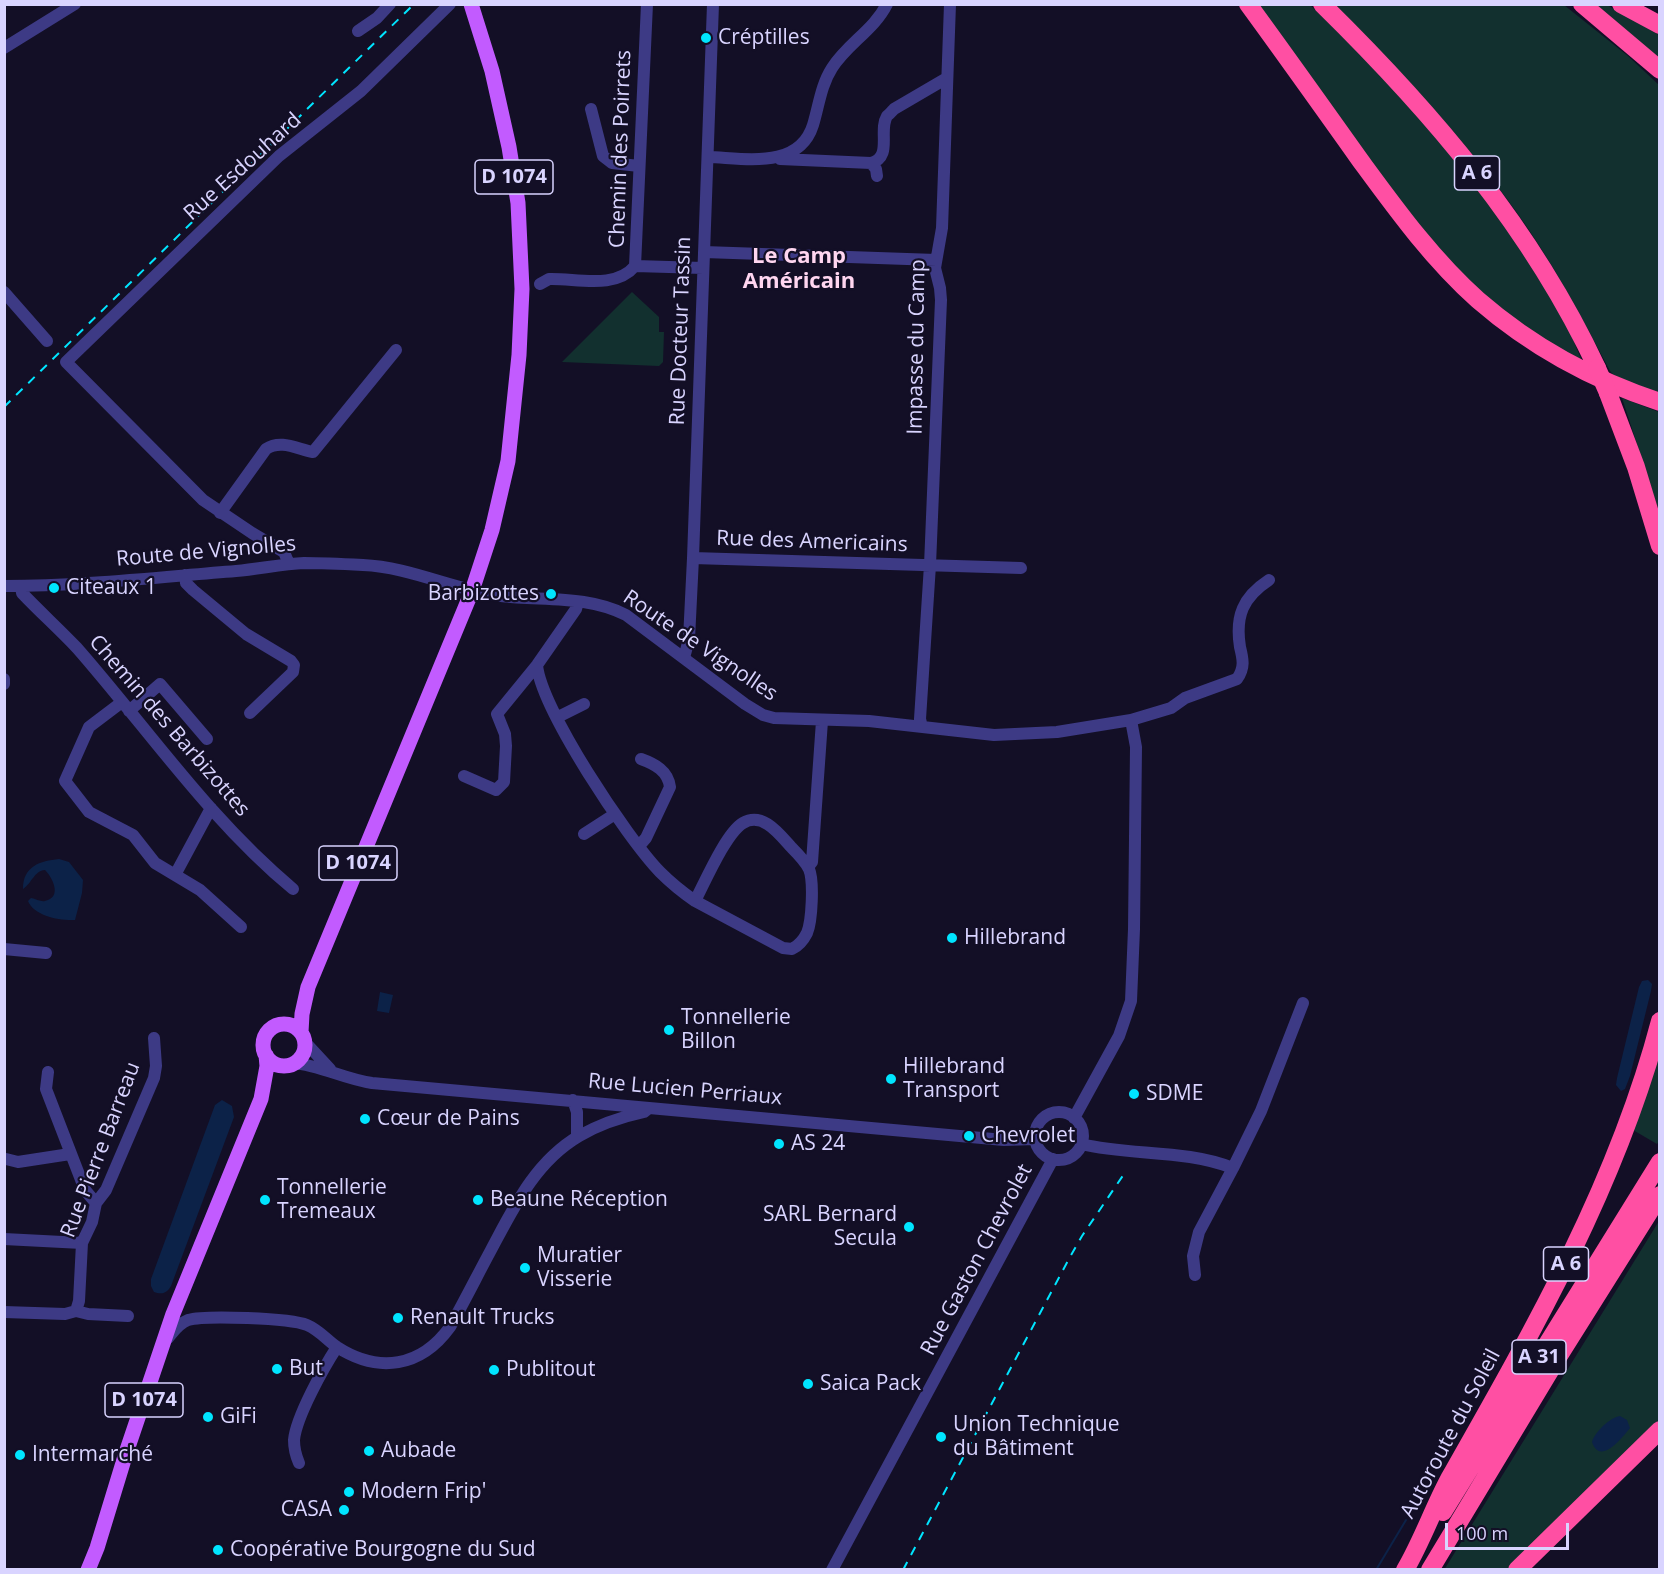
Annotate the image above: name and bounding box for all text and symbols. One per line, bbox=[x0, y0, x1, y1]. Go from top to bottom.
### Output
place label: Créptilles bbox=[718, 25, 810, 51]
marker: Créptilles bbox=[699, 31, 713, 45]
street label: Chemin des Poirrets bbox=[605, 50, 637, 248]
street label: Rue Esdouhard bbox=[179, 108, 307, 226]
road number: A 6 bbox=[1454, 156, 1500, 190]
road number: D 1074 bbox=[475, 160, 553, 194]
street label: Rue Docteur Tassin bbox=[665, 236, 697, 426]
district label: Le Camp Américain bbox=[743, 244, 855, 296]
street label: Impasse du Camp bbox=[903, 259, 931, 435]
street label: Rue des Americains bbox=[716, 526, 908, 558]
street label: Route de Vignolles bbox=[115, 532, 297, 572]
place label: Citeaux 1 bbox=[66, 575, 157, 601]
marker: Citeaux 1 bbox=[47, 581, 61, 595]
place label: Barbizottes bbox=[428, 581, 539, 607]
street label: Route de Vignolles bbox=[618, 585, 782, 707]
marker: Barbizottes bbox=[544, 587, 558, 601]
street label: Chemin des Barbizottes bbox=[83, 630, 255, 822]
road number: D 1074 bbox=[319, 846, 397, 880]
place label: Hillebrand bbox=[964, 925, 1066, 951]
marker: Hillebrand bbox=[945, 931, 959, 945]
place label: Tonnellerie Billon bbox=[681, 1005, 791, 1055]
marker: Tonnellerie Billon bbox=[662, 1023, 676, 1037]
place label: Hillebrand Transport bbox=[903, 1054, 1005, 1104]
street label: Rue Pierre Barreau bbox=[56, 1059, 146, 1241]
street label: Rue Lucien Perriaux bbox=[587, 1069, 783, 1111]
marker: Hillebrand Transport bbox=[884, 1072, 898, 1086]
place label: SDME bbox=[1146, 1081, 1203, 1107]
marker: SDME bbox=[1127, 1087, 1141, 1101]
place label: Cœur de Pains bbox=[377, 1106, 520, 1132]
marker: Cœur de Pains bbox=[358, 1112, 372, 1126]
place label: Chevrolet bbox=[981, 1123, 1075, 1149]
marker: Chevrolet bbox=[962, 1129, 976, 1143]
place label: AS 24 bbox=[791, 1131, 845, 1157]
marker: AS 24 bbox=[772, 1137, 786, 1151]
street label: Rue Gaston Chevrolet bbox=[916, 1160, 1038, 1360]
place label: Tonnellerie Tremeaux bbox=[277, 1175, 387, 1225]
place label: Beaune Réception bbox=[490, 1187, 668, 1213]
marker: Tonnellerie Tremeaux bbox=[258, 1193, 272, 1207]
marker: Beaune Réception bbox=[471, 1193, 485, 1207]
place label: SARL Bernard Secula bbox=[763, 1202, 897, 1252]
marker: SARL Bernard Secula bbox=[902, 1220, 916, 1234]
place label: Muratier Visserie bbox=[537, 1243, 622, 1293]
road number: A 6 bbox=[1544, 1247, 1588, 1281]
marker: Muratier Visserie bbox=[518, 1261, 532, 1275]
place label: Renault Trucks bbox=[410, 1305, 555, 1331]
marker: Renault Trucks bbox=[391, 1311, 405, 1325]
road number: A 31 bbox=[1512, 1340, 1566, 1374]
street label: Autoroute du Soleil bbox=[1396, 1345, 1506, 1523]
place label: But bbox=[289, 1356, 323, 1382]
place label: Publitout bbox=[506, 1357, 595, 1383]
marker: But bbox=[270, 1362, 284, 1376]
marker: Publitout bbox=[487, 1363, 501, 1377]
place label: Saica Pack bbox=[820, 1371, 921, 1397]
marker: Saica Pack bbox=[801, 1377, 815, 1391]
road number: D 1074 bbox=[105, 1383, 183, 1417]
place label: GiFi bbox=[220, 1404, 257, 1430]
marker: GiFi bbox=[201, 1410, 215, 1424]
place label: Union Technique du Bâtiment bbox=[953, 1412, 1119, 1462]
marker: Union Technique du Bâtiment bbox=[934, 1430, 948, 1444]
place label: Aubade bbox=[381, 1438, 456, 1464]
place label: Intermarché bbox=[32, 1442, 153, 1468]
marker: Aubade bbox=[362, 1444, 376, 1458]
marker: Intermarché bbox=[13, 1448, 27, 1462]
place label: Modern Frip' bbox=[361, 1479, 486, 1505]
marker: Modern Frip' bbox=[342, 1485, 356, 1499]
place label: CASA bbox=[281, 1497, 332, 1523]
marker: CASA bbox=[337, 1503, 351, 1517]
scale bar bbox=[1448, 1511, 1572, 1549]
text: 100 m bbox=[1456, 1521, 1508, 1545]
place label: Coopérative Bourgogne du Sud bbox=[230, 1537, 536, 1563]
marker: Coopérative Bourgogne du Sud bbox=[211, 1543, 225, 1557]

